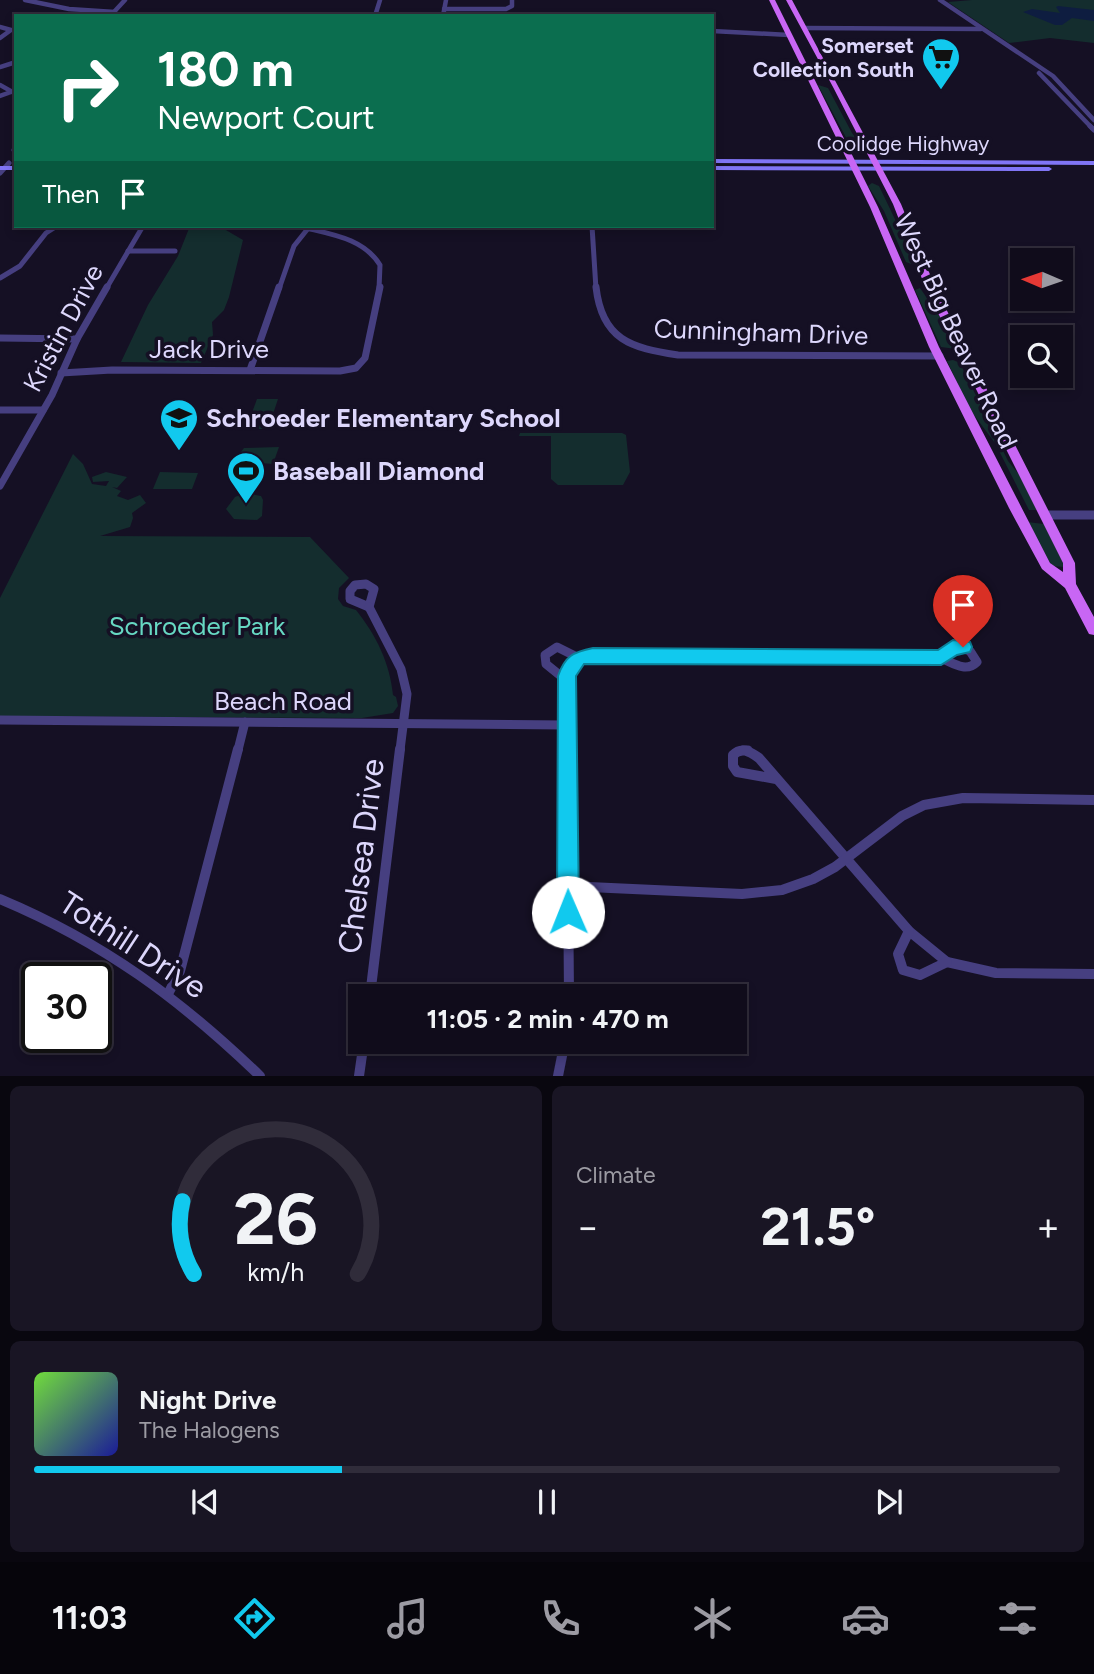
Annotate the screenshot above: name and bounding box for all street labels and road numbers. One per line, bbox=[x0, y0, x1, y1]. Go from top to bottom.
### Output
street label: Coolidge Highway bbox=[817, 131, 989, 156]
street label: West Big Beaver Road bbox=[887, 208, 1025, 454]
street label: Kristin Drive bbox=[16, 259, 110, 397]
street label: Cunningham Drive bbox=[653, 312, 869, 352]
street label: Jack Drive bbox=[149, 333, 269, 365]
street label: Beach Road bbox=[214, 685, 352, 717]
street label: Chelsea Drive bbox=[330, 756, 392, 956]
street label: Tothill Drive bbox=[52, 883, 214, 1007]

